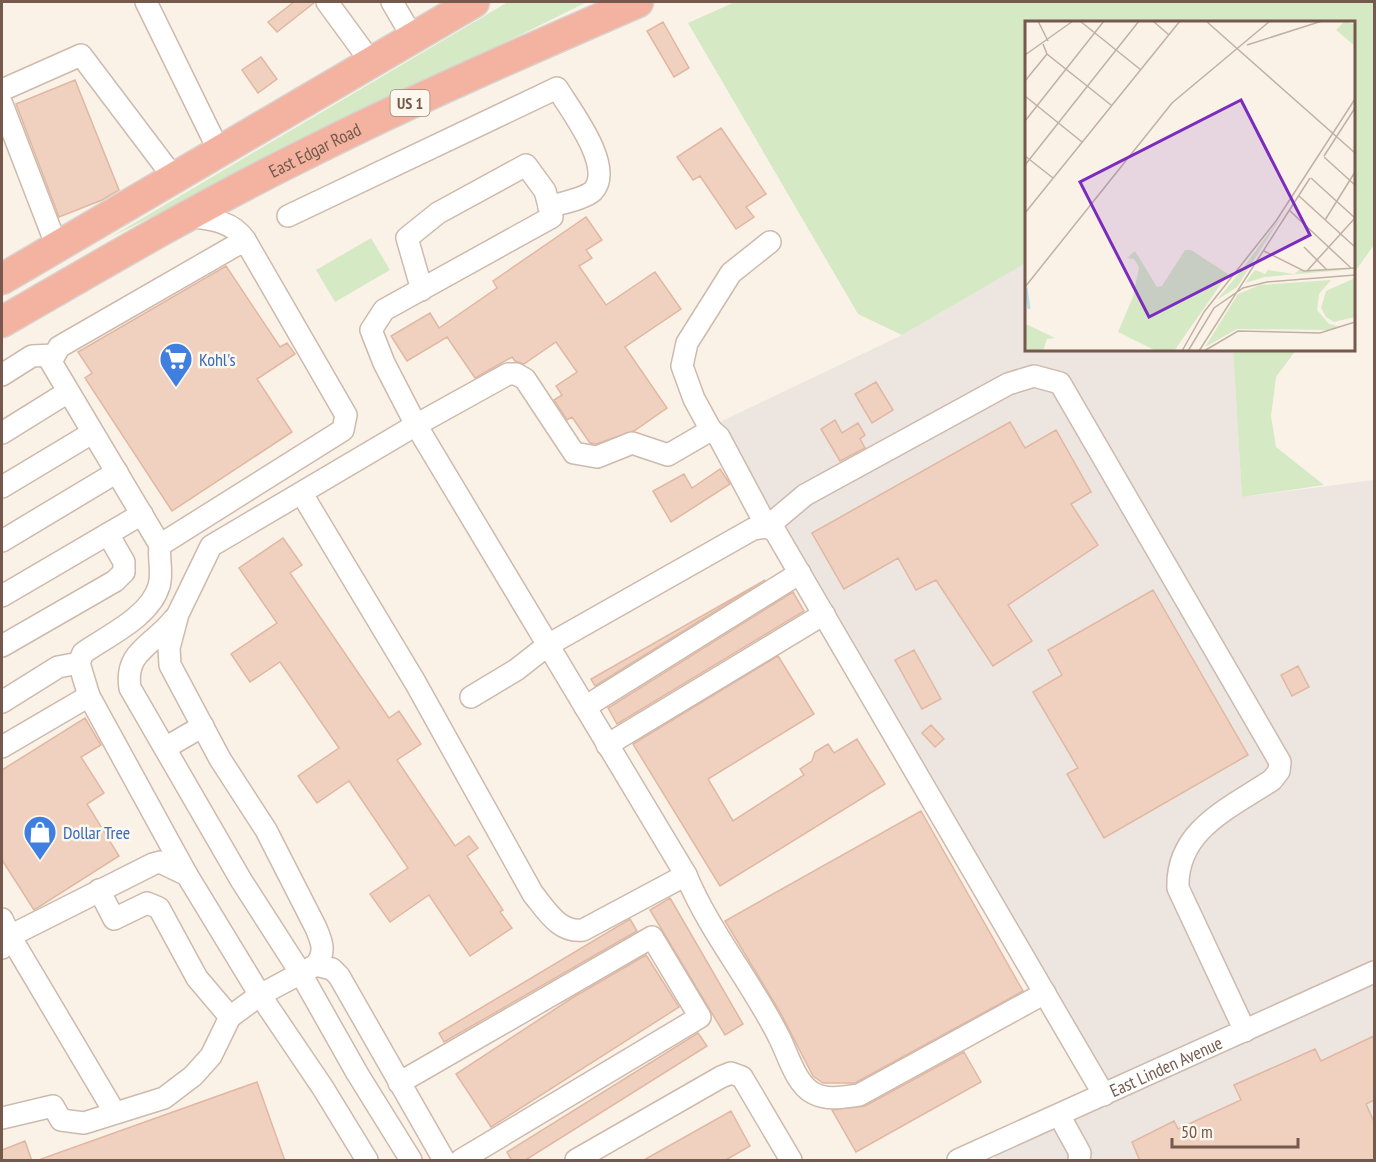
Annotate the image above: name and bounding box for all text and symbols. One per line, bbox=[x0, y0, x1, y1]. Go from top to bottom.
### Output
inset map bbox=[1025, 21, 1355, 351]
road number: US 1 bbox=[390, 90, 430, 116]
street label: East Edgar Road bbox=[265, 117, 364, 182]
supermarket icon: Kohl's bbox=[158, 341, 194, 388]
place label: Kohl's bbox=[199, 348, 235, 371]
shop icon: Dollar Tree bbox=[22, 814, 58, 861]
place label: Dollar Tree bbox=[63, 821, 130, 844]
street label: East Linden Avenue bbox=[1106, 1031, 1226, 1102]
scale bar bbox=[1172, 1111, 1298, 1149]
text: 50 m bbox=[1181, 1120, 1213, 1143]

